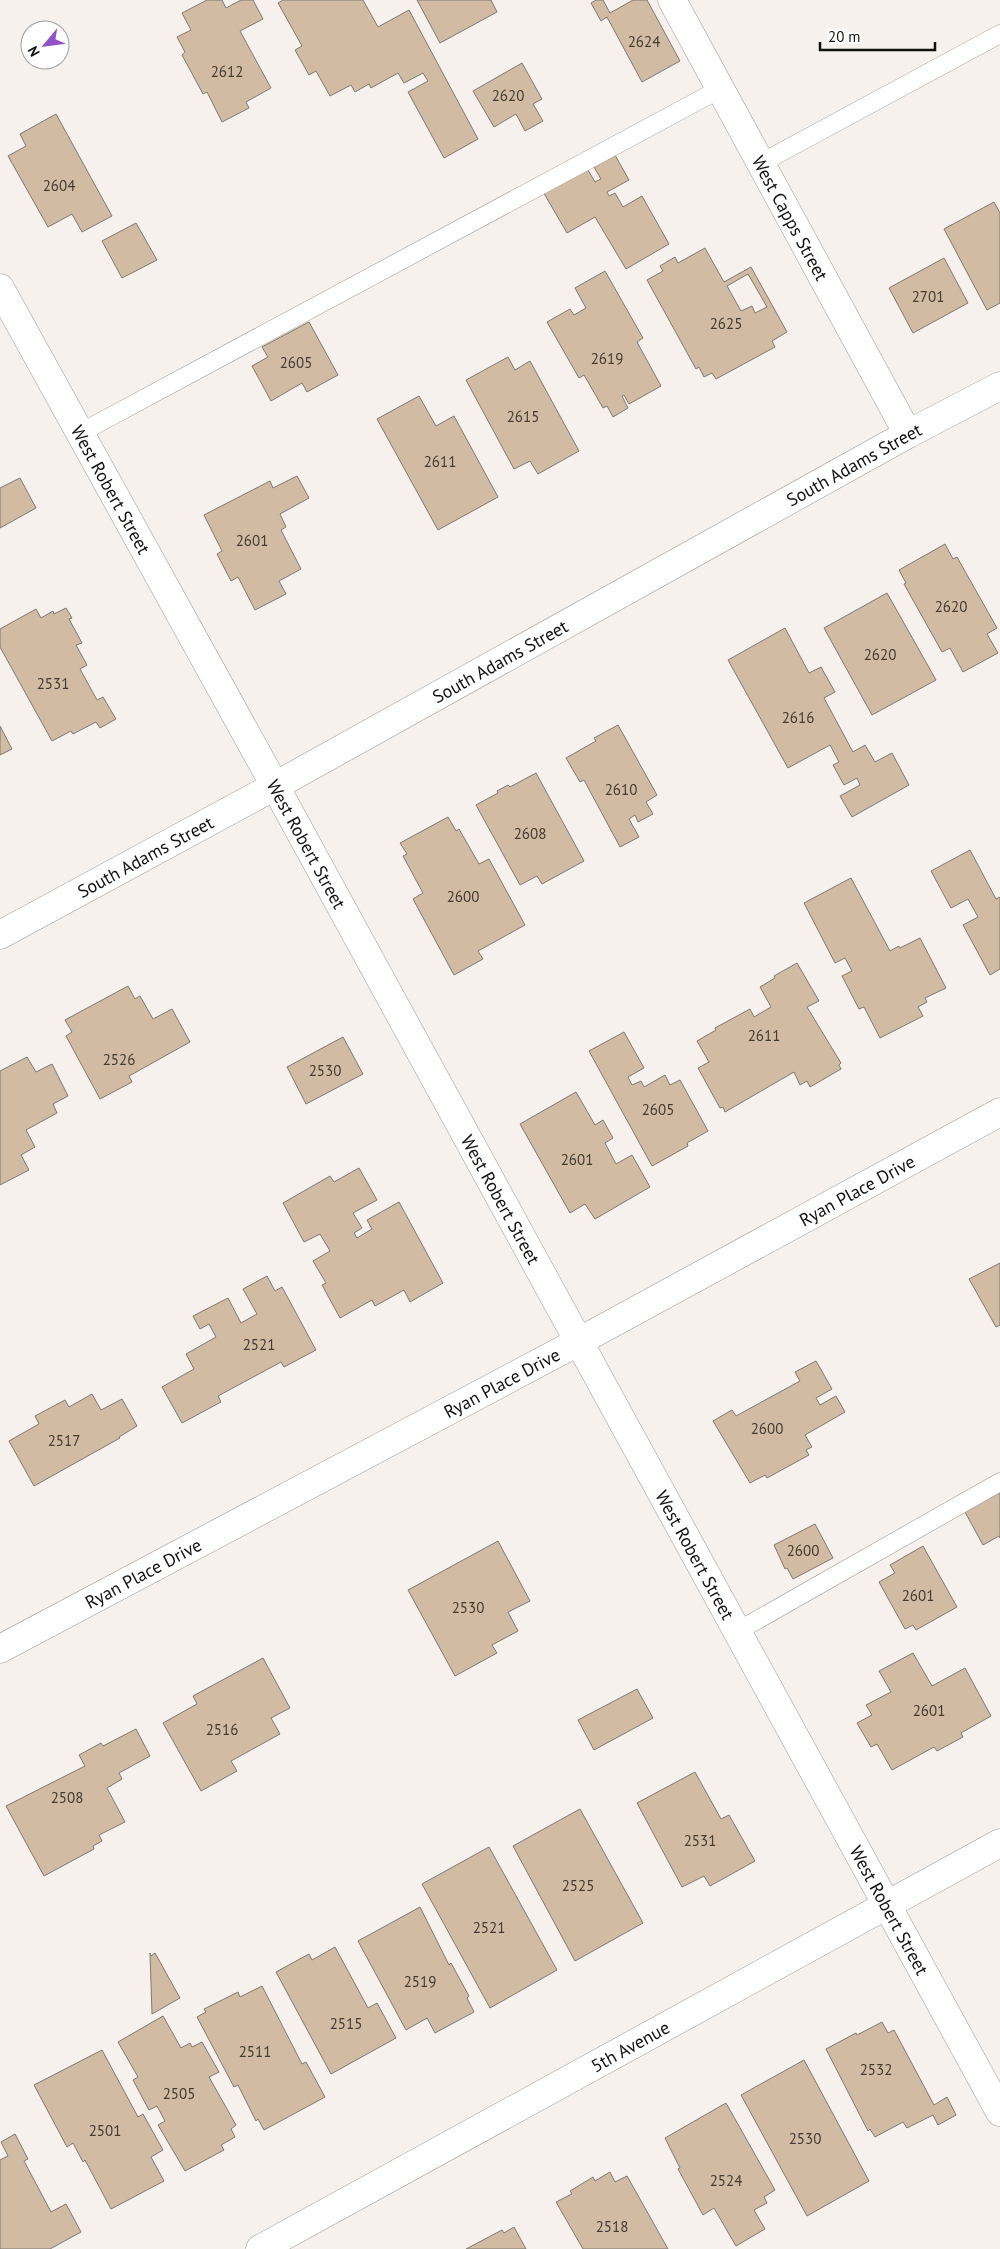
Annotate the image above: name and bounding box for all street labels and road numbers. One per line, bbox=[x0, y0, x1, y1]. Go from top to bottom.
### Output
street label: West Capps Street bbox=[747, 151, 834, 284]
street label: South Adams Street bbox=[782, 418, 925, 511]
street label: West Robert Street bbox=[66, 421, 156, 558]
street label: South Adams Street bbox=[428, 614, 572, 708]
street label: West Robert Street bbox=[262, 775, 351, 913]
street label: South Adams Street bbox=[73, 810, 217, 903]
street label: West Robert Street bbox=[456, 1131, 546, 1268]
street label: Ryan Place Drive bbox=[795, 1149, 919, 1231]
street label: Ryan Place Drive bbox=[440, 1342, 564, 1423]
street label: West Robert Street bbox=[651, 1486, 740, 1623]
street label: Ryan Place Drive bbox=[81, 1533, 205, 1613]
street label: West Robert Street bbox=[845, 1841, 934, 1979]
street label: 5th Avenue bbox=[587, 2015, 673, 2077]

